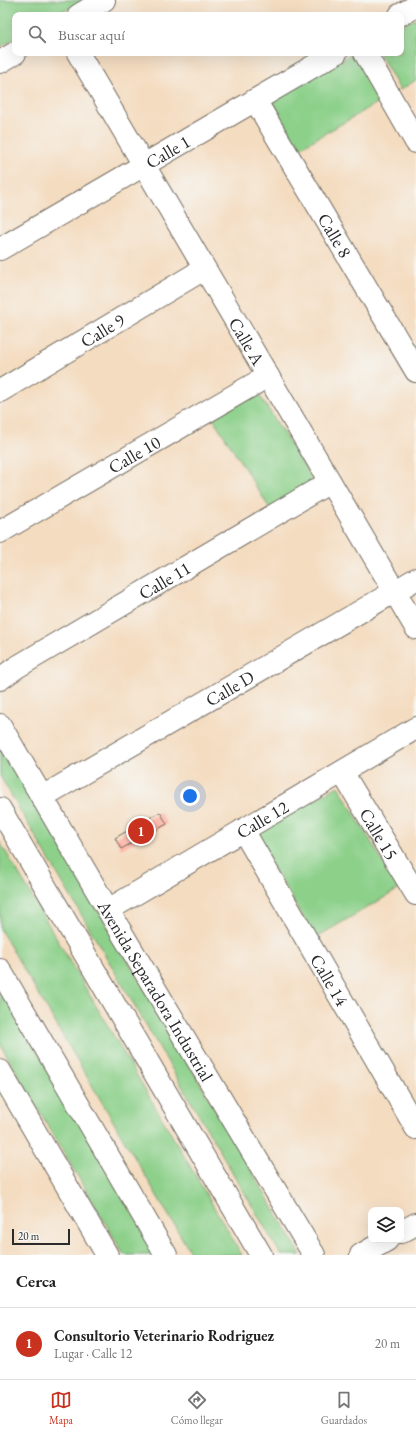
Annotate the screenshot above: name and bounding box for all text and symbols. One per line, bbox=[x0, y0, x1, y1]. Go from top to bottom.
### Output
search box bbox=[12, 12, 404, 56]
icon: search bbox=[26, 23, 48, 45]
text: Buscar aquí bbox=[58, 25, 125, 44]
street label: Calle 1 bbox=[141, 129, 194, 173]
street label: Calle 8 bbox=[313, 209, 357, 261]
street label: Calle 9 bbox=[76, 308, 129, 352]
street label: Calle A bbox=[224, 313, 271, 370]
street label: Calle 10 bbox=[104, 430, 164, 478]
street label: Calle 11 bbox=[134, 556, 195, 604]
street label: Calle D bbox=[201, 664, 258, 711]
your location bbox=[180, 786, 200, 806]
street label: Calle 12 bbox=[232, 794, 293, 843]
street label: Calle 15 bbox=[355, 803, 404, 864]
pin: 1 bbox=[128, 816, 154, 846]
street label: Avenida Separadora Industrial bbox=[93, 895, 219, 1085]
street label: Calle 14 bbox=[306, 949, 354, 1010]
map controls bbox=[368, 1207, 404, 1243]
button: layers bbox=[368, 1207, 404, 1243]
scale bar bbox=[12, 1227, 70, 1246]
text: 20 m bbox=[18, 1229, 39, 1243]
text: Cerca bbox=[16, 1270, 56, 1292]
text: Consultorio Veterinario Rodriguez bbox=[54, 1326, 274, 1345]
text: 1 bbox=[26, 1335, 32, 1352]
text: 20 m bbox=[375, 1335, 400, 1352]
text: Lugar · Calle 12 bbox=[54, 1345, 132, 1362]
tab: Mapa bbox=[49, 1389, 73, 1427]
tab: Cómo llegar bbox=[171, 1389, 223, 1427]
tab: Guardados bbox=[321, 1389, 367, 1427]

